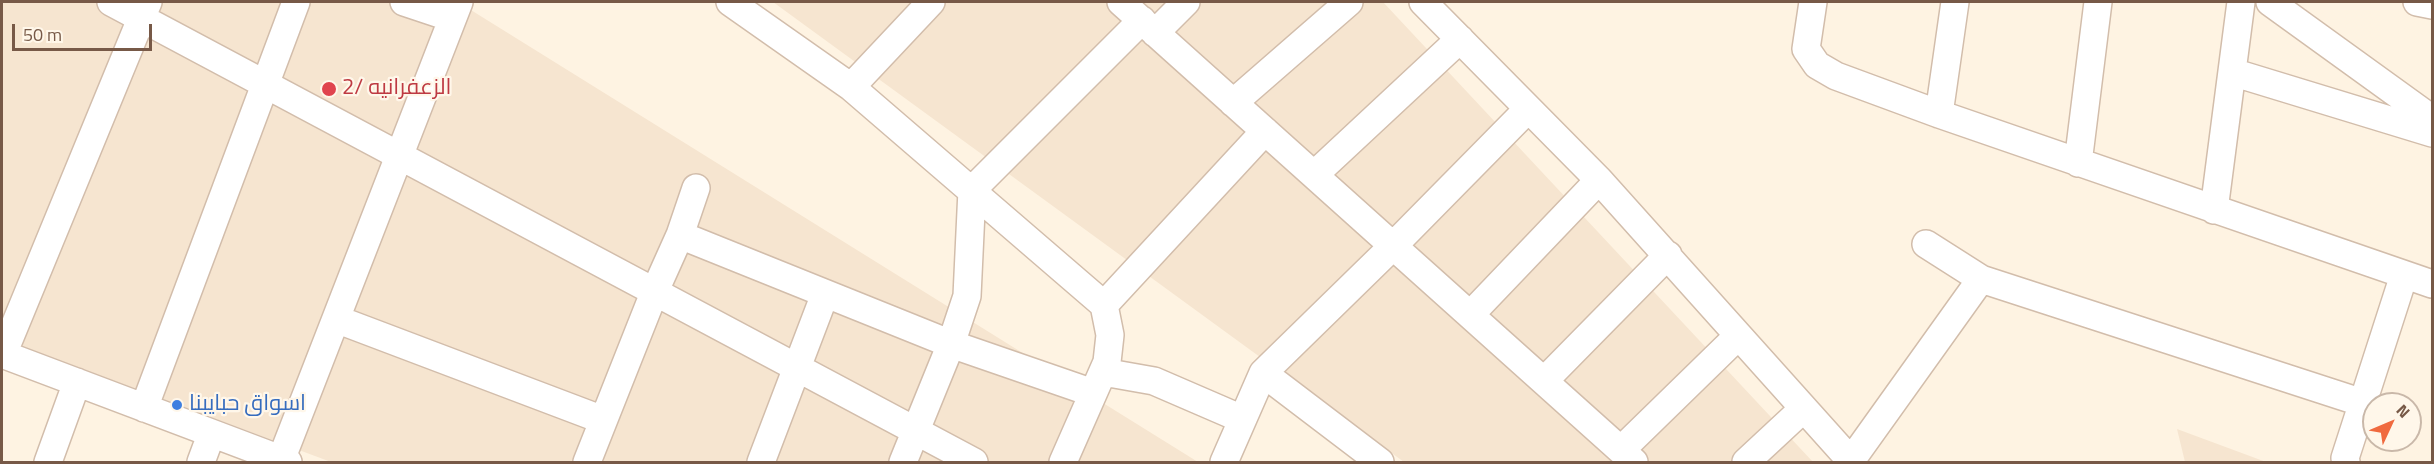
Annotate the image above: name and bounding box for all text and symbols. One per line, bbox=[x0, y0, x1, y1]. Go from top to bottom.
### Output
scale bar bbox=[15, 12, 154, 50]
text: 50 m bbox=[23, 21, 62, 48]
place label: الزعفرانيه /2 bbox=[342, 76, 451, 102]
marker: الزعفرانيه /2 bbox=[320, 80, 338, 98]
place label: اسواق حبايبنا bbox=[189, 392, 306, 418]
north arrow bbox=[2362, 392, 2422, 452]
marker: اسواق حبايبنا bbox=[170, 398, 184, 412]
text: N bbox=[2391, 399, 2416, 423]

